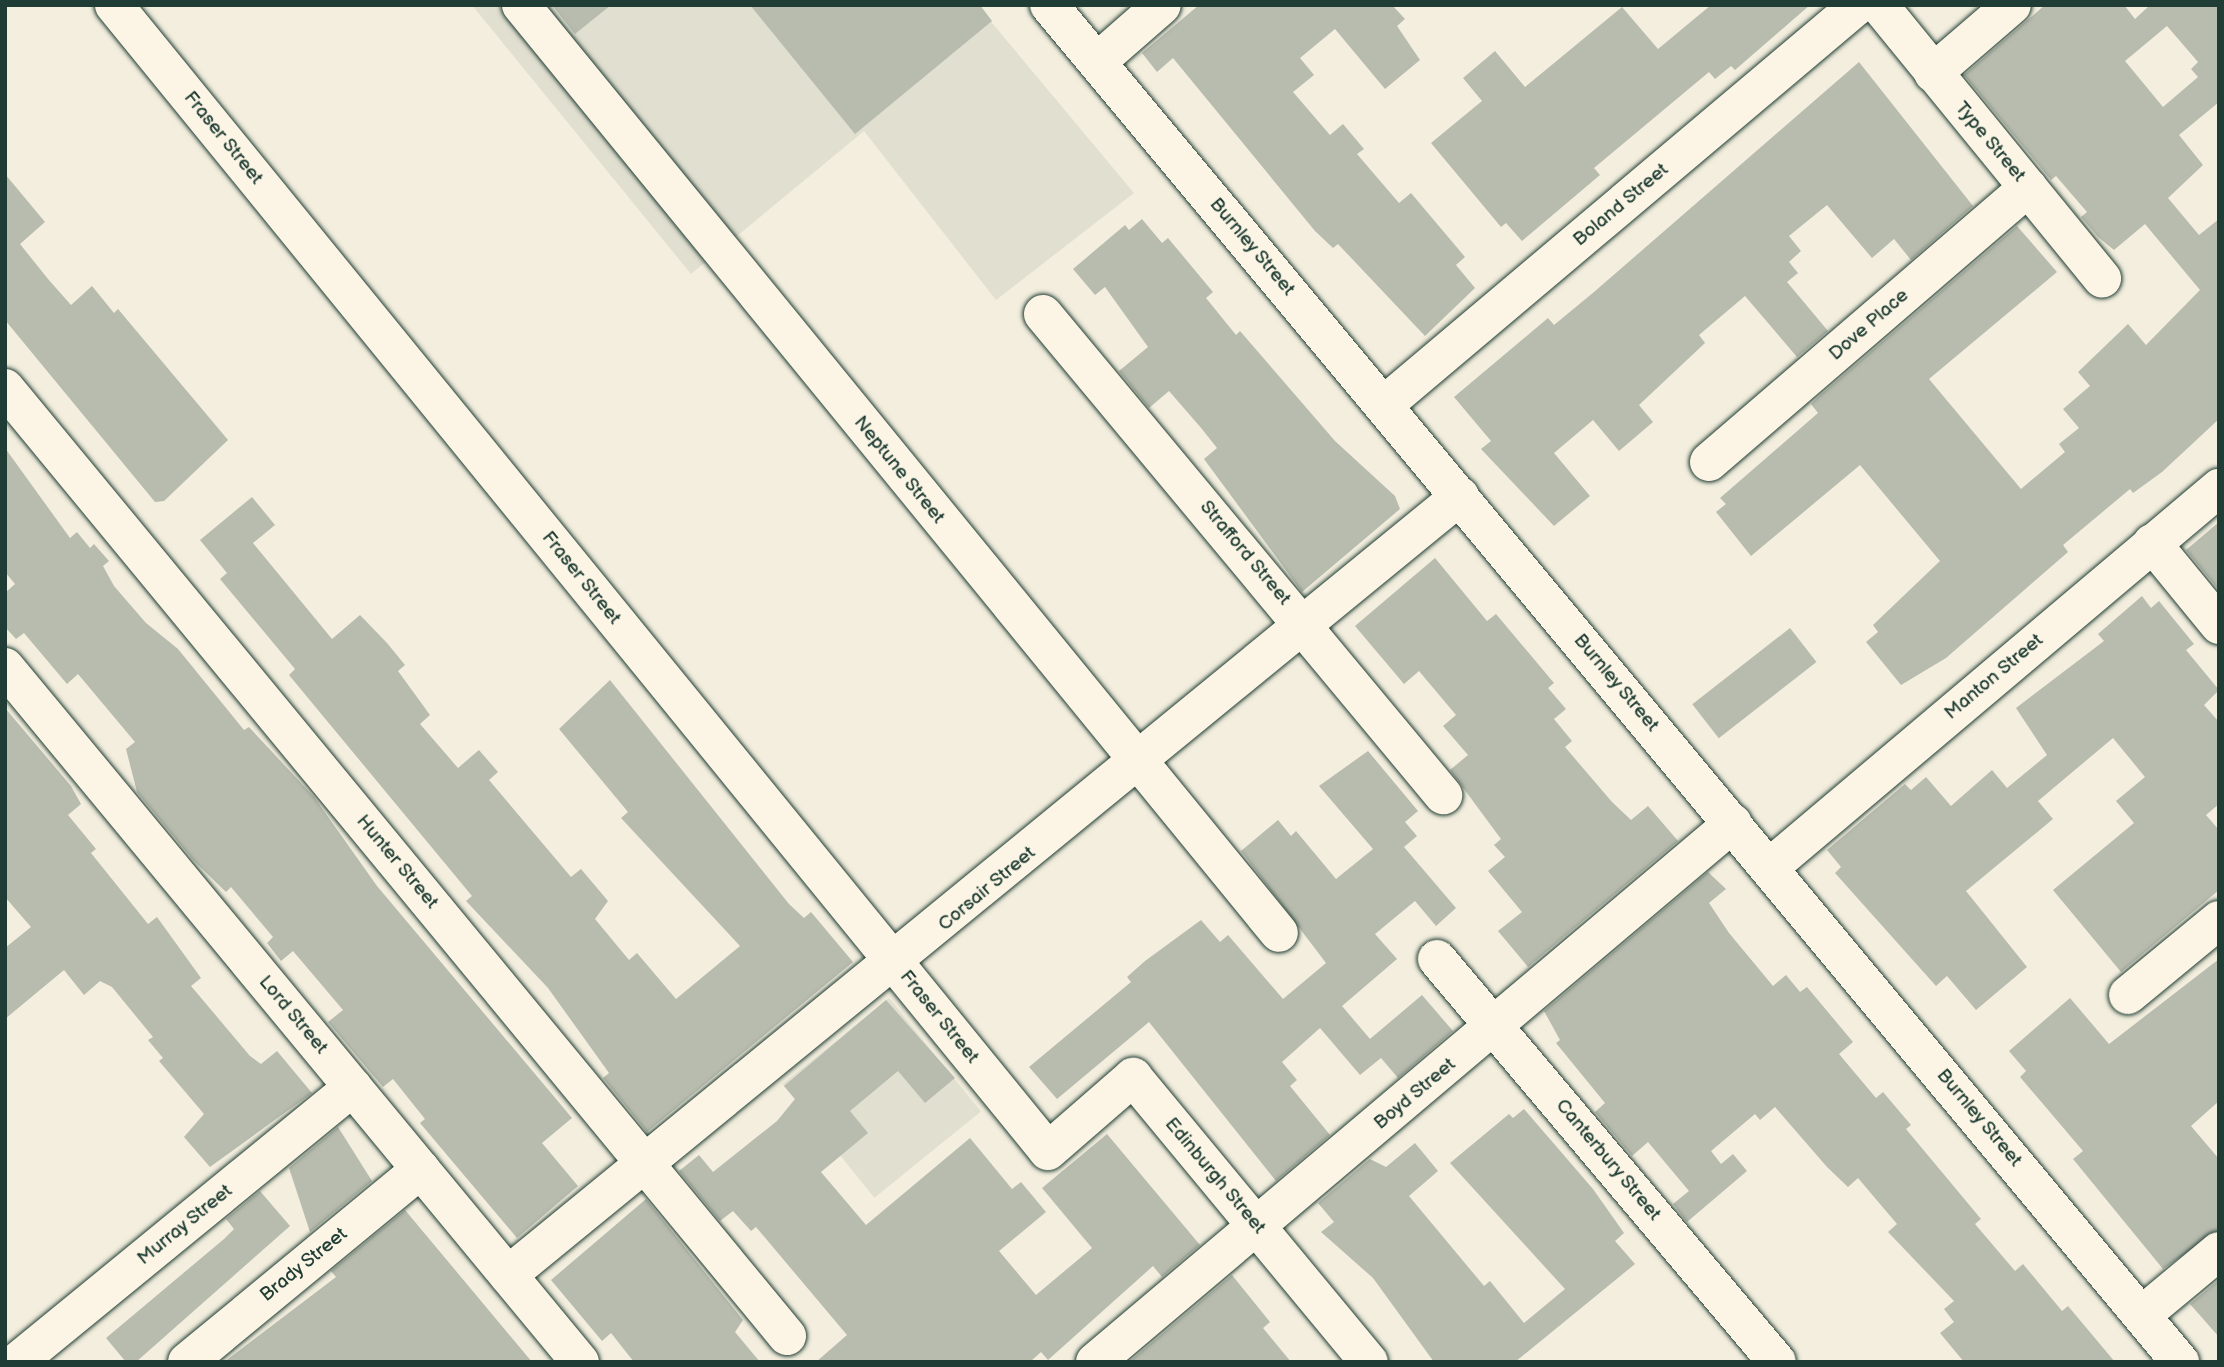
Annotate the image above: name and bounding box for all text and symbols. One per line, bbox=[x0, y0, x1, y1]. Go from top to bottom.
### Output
street label: Fraser Street bbox=[178, 87, 268, 189]
street label: Type Street bbox=[1950, 97, 2030, 187]
street label: Boland Street bbox=[1569, 158, 1673, 252]
street label: Burnley Street bbox=[1204, 193, 1300, 301]
street label: Dove Place bbox=[1825, 284, 1913, 366]
street label: Neptune Street bbox=[849, 412, 949, 528]
street label: Strafford Street bbox=[1195, 496, 1295, 610]
street label: Fraser Street bbox=[536, 527, 626, 629]
street label: Burnley Street bbox=[1568, 629, 1664, 737]
street label: Manton Street bbox=[1940, 629, 2048, 725]
street label: Hunter Street bbox=[351, 810, 443, 914]
street label: Corsair Street bbox=[934, 842, 1040, 936]
street label: Fraser Street bbox=[894, 966, 984, 1068]
street label: Lord Street bbox=[253, 971, 333, 1059]
street label: Boyd Street bbox=[1369, 1053, 1461, 1135]
street label: Burnley Street bbox=[1931, 1064, 2027, 1172]
street label: Canterbury Street bbox=[1550, 1094, 1666, 1226]
street label: Edinburgh Street bbox=[1160, 1113, 1270, 1239]
street label: Murray Street bbox=[132, 1179, 238, 1271]
street label: Brady Street bbox=[255, 1222, 353, 1308]

